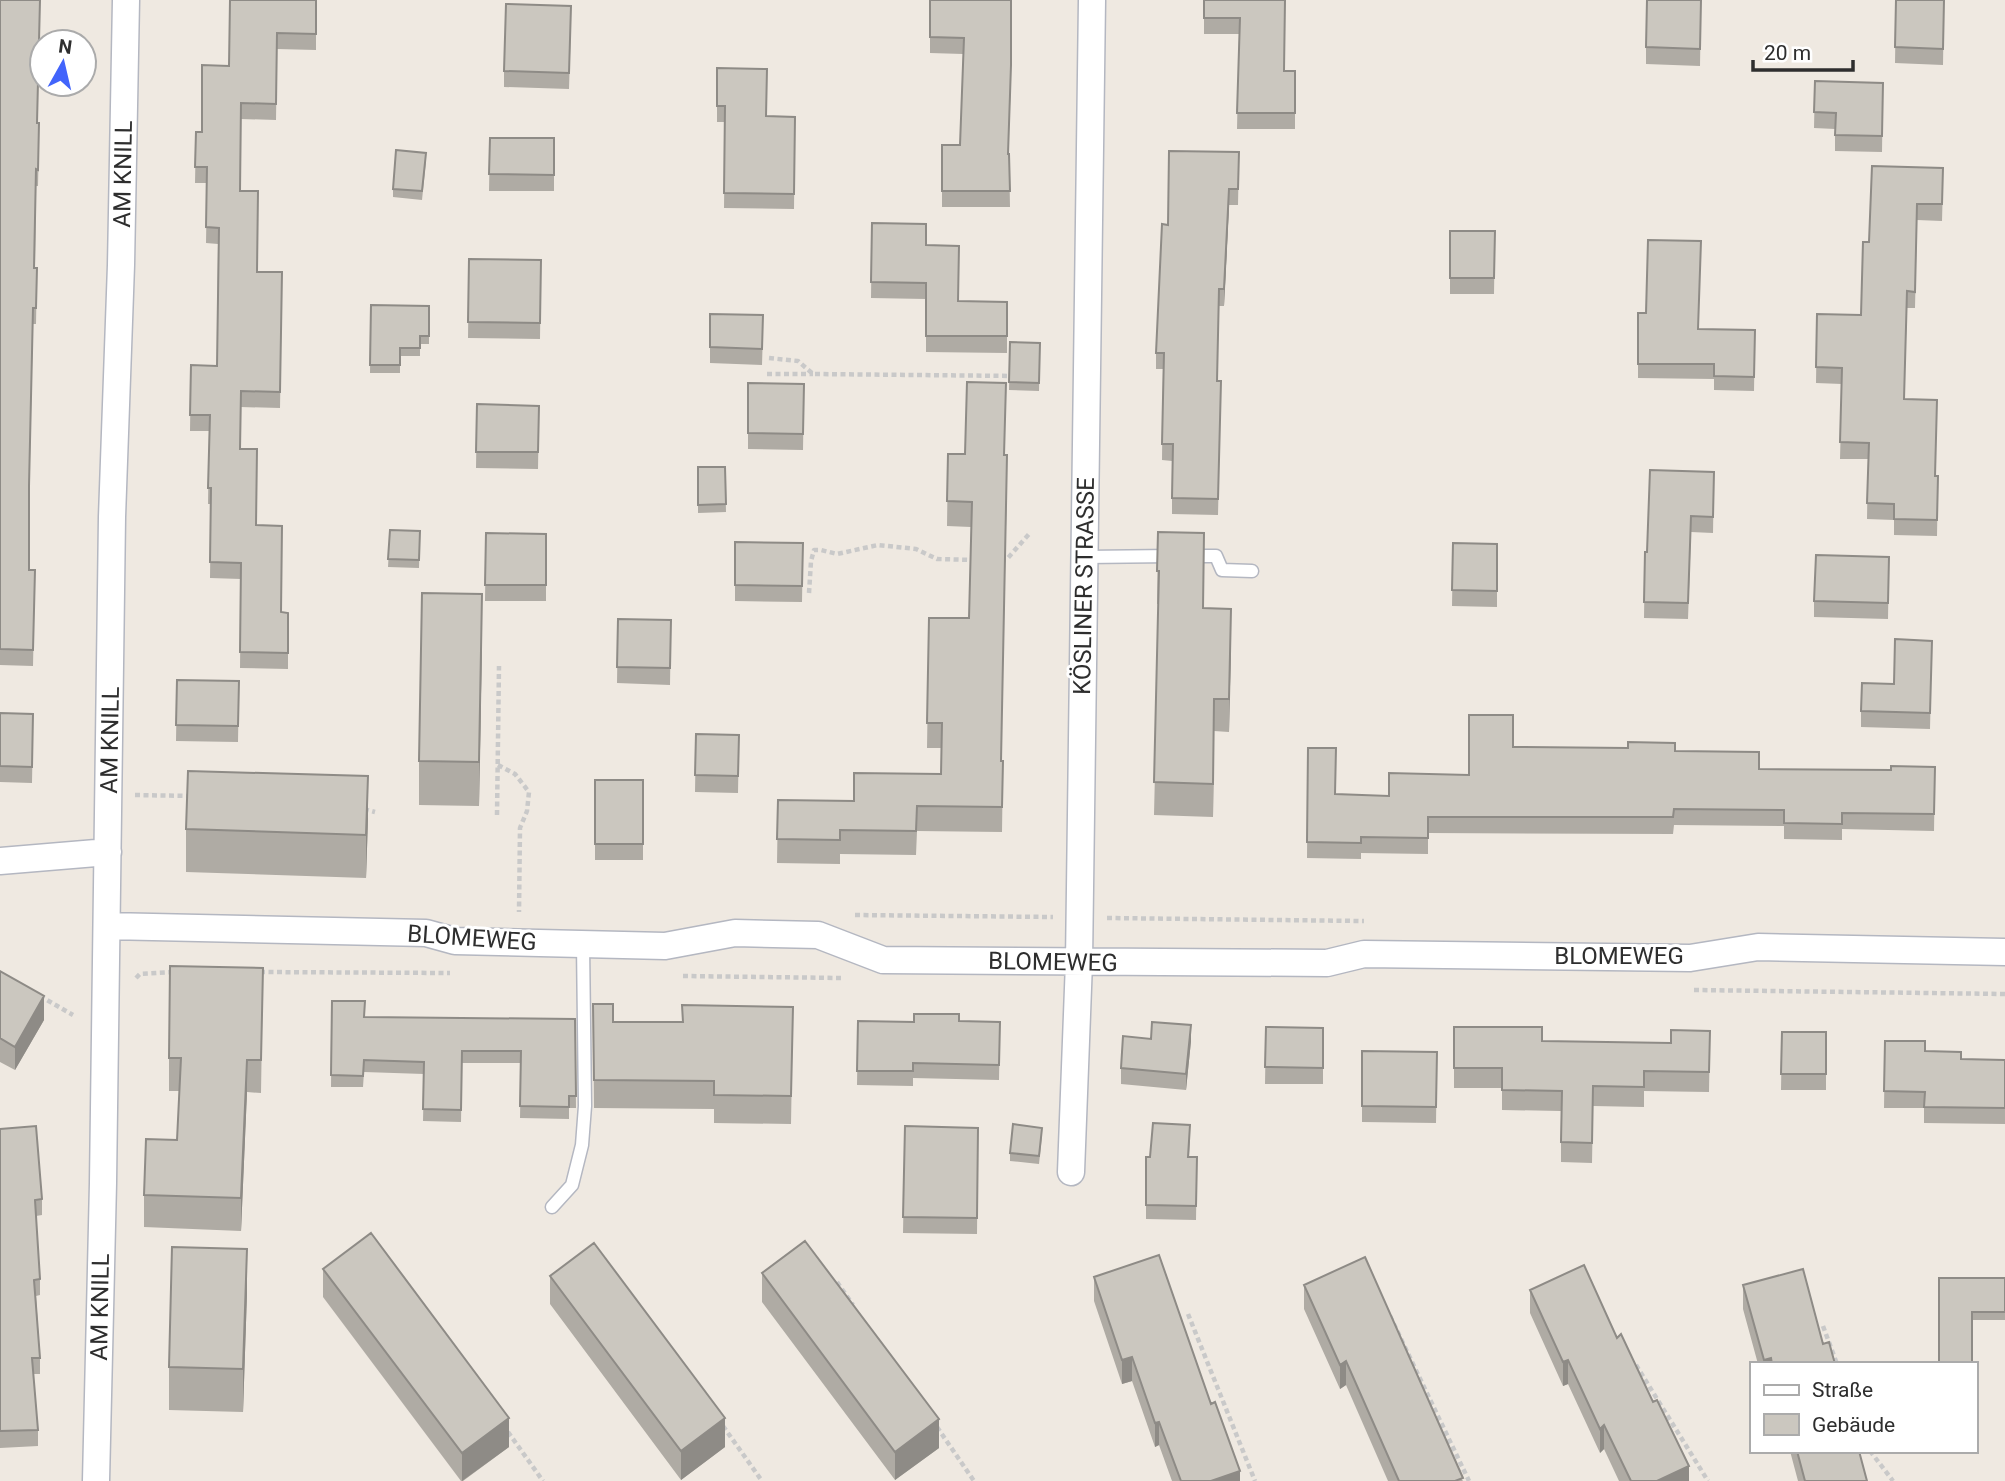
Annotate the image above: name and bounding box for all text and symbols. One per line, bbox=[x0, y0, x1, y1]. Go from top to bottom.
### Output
north arrow bbox=[28, 28, 98, 98]
scale bar bbox=[1753, 28, 1853, 72]
text: N bbox=[57, 34, 74, 59]
text: 20 m bbox=[1764, 41, 1811, 65]
street label: AM KNILL bbox=[108, 120, 138, 228]
street label: KÖSLINER STRASSE bbox=[1068, 477, 1100, 695]
street label: AM KNILL bbox=[95, 686, 125, 794]
street label: BLOMEWEG bbox=[406, 920, 538, 956]
street label: BLOMEWEG bbox=[1554, 942, 1684, 970]
street label: BLOMEWEG bbox=[988, 947, 1118, 977]
street label: AM KNILL bbox=[85, 1253, 115, 1361]
legend bbox=[1750, 1362, 1977, 1453]
text: Straße bbox=[1812, 1378, 1873, 1402]
text: Gebäude bbox=[1812, 1413, 1895, 1437]

